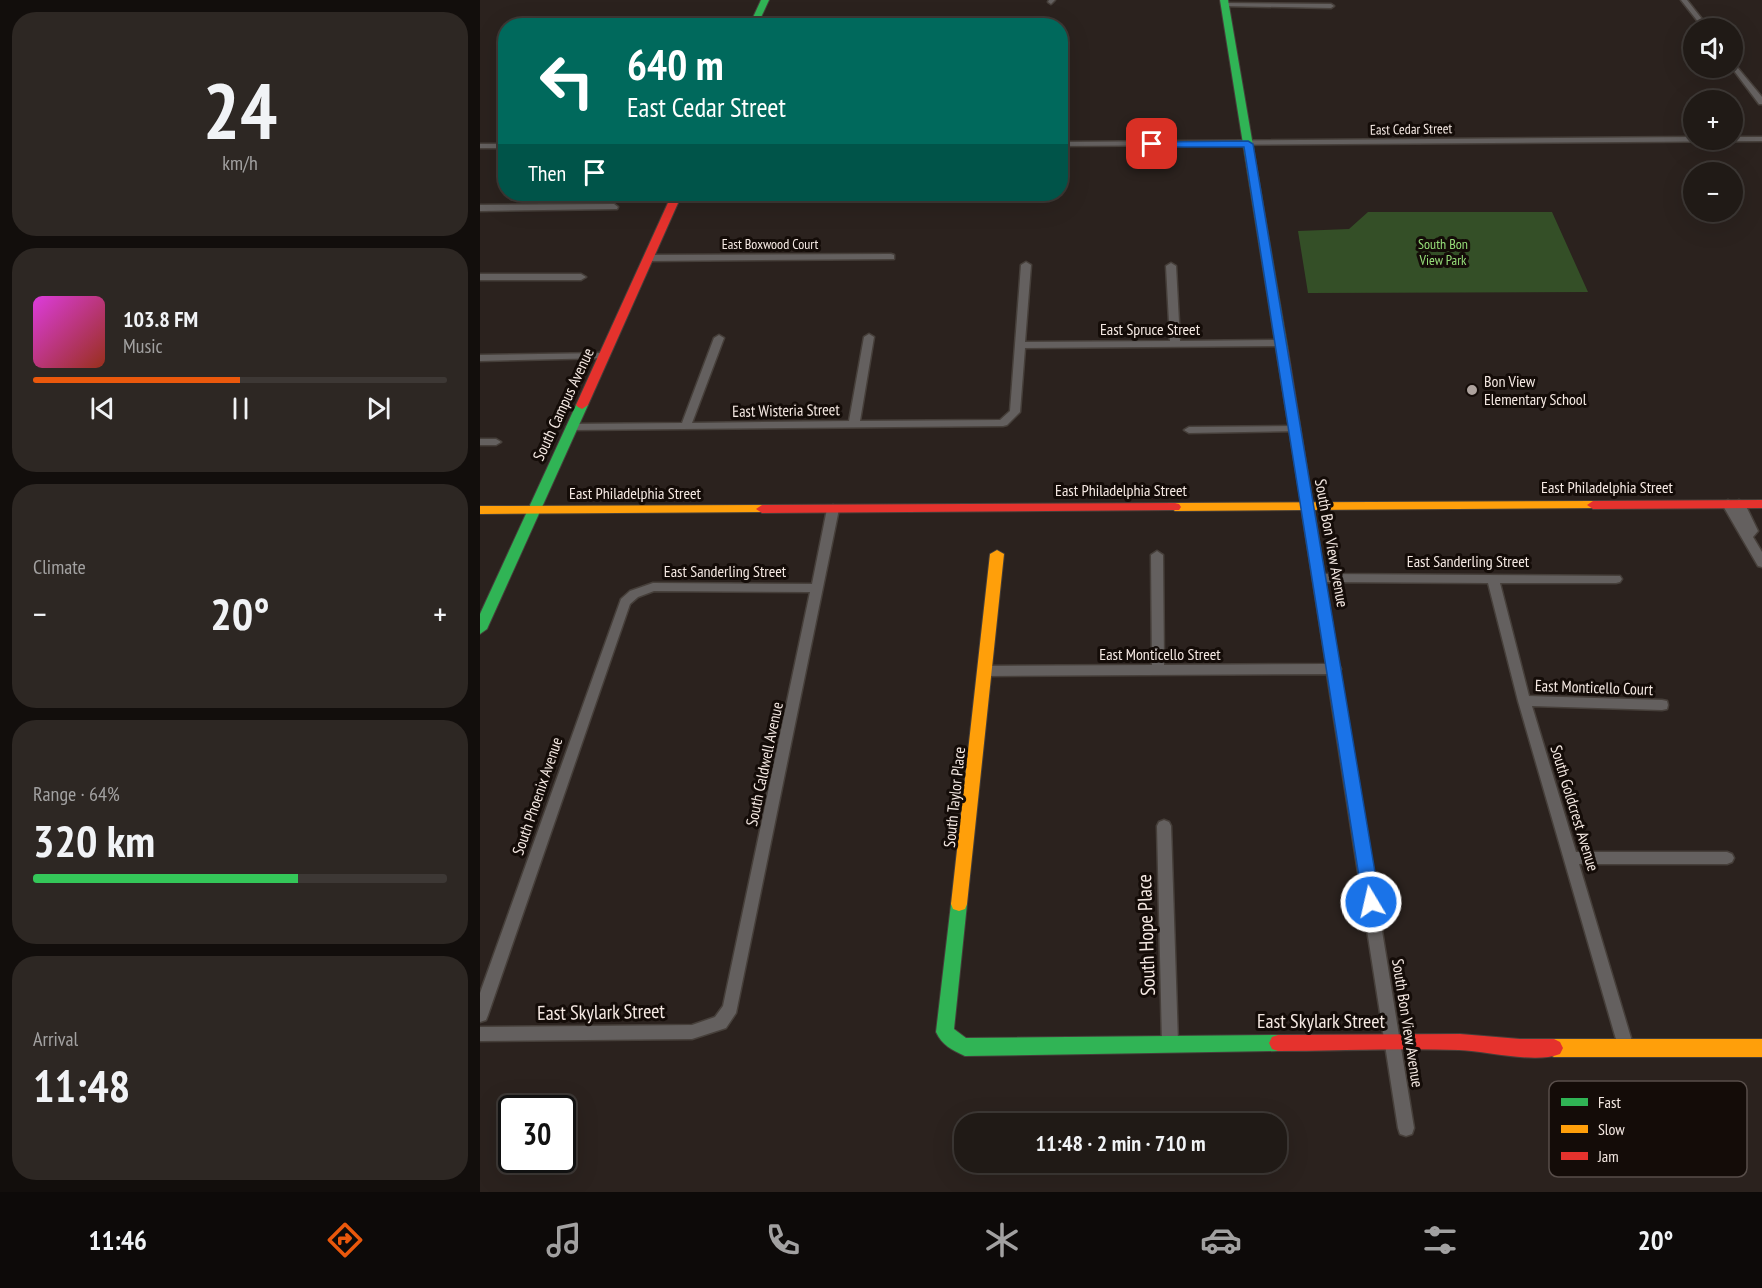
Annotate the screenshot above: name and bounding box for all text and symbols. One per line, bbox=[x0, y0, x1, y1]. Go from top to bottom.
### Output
map controls bbox=[1683, 18, 1743, 222]
button: sound bbox=[1683, 18, 1743, 78]
text: 640 m bbox=[627, 37, 724, 92]
icon: left bbox=[528, 42, 606, 120]
text: 24 bbox=[203, 60, 277, 161]
text: East Cedar Street bbox=[627, 90, 786, 124]
button: + bbox=[1683, 90, 1743, 150]
pin bbox=[1126, 118, 1177, 169]
street label: East Cedar Street bbox=[1370, 119, 1453, 139]
icon: arrive bbox=[1135, 127, 1168, 160]
text: km/h bbox=[222, 150, 258, 176]
icon: arrive bbox=[578, 156, 611, 189]
text: Then bbox=[528, 159, 566, 187]
button: − bbox=[1683, 162, 1743, 222]
street label: East Boxwood Court bbox=[722, 235, 819, 253]
park label: South Bon View Park bbox=[1418, 235, 1468, 269]
text: 103.8 FM bbox=[123, 305, 198, 333]
street label: East Spruce Street bbox=[1100, 319, 1201, 339]
text: Music bbox=[123, 333, 163, 359]
street label: South Campus Avenue bbox=[528, 344, 598, 464]
place label: Bon View Elementary School bbox=[1484, 371, 1587, 409]
marker: Bon View Elementary School bbox=[1465, 383, 1479, 397]
icon: previous bbox=[86, 392, 119, 425]
icon: pause bbox=[224, 392, 257, 425]
icon: next bbox=[362, 392, 395, 425]
street label: East Wisteria Street bbox=[732, 399, 841, 421]
street label: South Bon View Avenue bbox=[1311, 477, 1353, 609]
street label: East Philadelphia Street bbox=[1541, 477, 1674, 497]
street label: East Philadelphia Street bbox=[1055, 480, 1188, 500]
street label: East Philadelphia Street bbox=[569, 483, 702, 503]
street label: East Sanderling Street bbox=[1407, 551, 1530, 571]
text: Climate bbox=[33, 554, 86, 580]
street label: East Sanderling Street bbox=[664, 561, 787, 581]
text: 20° bbox=[210, 584, 270, 642]
text: − bbox=[33, 592, 47, 635]
text: + bbox=[433, 592, 447, 635]
street label: East Monticello Street bbox=[1099, 644, 1221, 664]
street label: East Monticello Court bbox=[1535, 675, 1654, 699]
street label: South Caldwell Avenue bbox=[741, 700, 787, 828]
street label: South Phoenix Avenue bbox=[507, 734, 567, 858]
street label: South Goldcrest Avenue bbox=[1546, 742, 1604, 874]
street label: South Taylor Place bbox=[939, 746, 969, 848]
text: Range · 64% bbox=[33, 781, 120, 807]
text: 320 km bbox=[33, 811, 155, 869]
position arrow bbox=[1339, 870, 1403, 934]
street label: South Hope Place bbox=[1131, 874, 1161, 996]
street label: South Bon View Avenue bbox=[1388, 957, 1428, 1089]
street label: East Skylark Street bbox=[537, 998, 666, 1026]
street label: East Skylark Street bbox=[1257, 1008, 1385, 1034]
text: Arrival bbox=[33, 1026, 78, 1052]
text: 11:48 bbox=[33, 1056, 130, 1114]
legend bbox=[1549, 1081, 1747, 1177]
text: Fast bbox=[1598, 1092, 1621, 1112]
speed limit sign: 30 bbox=[498, 1095, 576, 1173]
text: Slow bbox=[1598, 1119, 1625, 1139]
text: 11:48 · 2 min · 710 m bbox=[1035, 1129, 1206, 1157]
text: Jam bbox=[1597, 1146, 1619, 1166]
icon: directions bbox=[324, 1219, 366, 1261]
icon: music bbox=[543, 1219, 585, 1261]
icon: phone bbox=[762, 1219, 804, 1261]
icon: climate bbox=[981, 1219, 1023, 1261]
icon: car bbox=[1200, 1219, 1242, 1261]
icon: filters bbox=[1419, 1219, 1461, 1261]
text: 11:46 bbox=[88, 1223, 147, 1257]
text: 20° bbox=[1638, 1223, 1673, 1257]

